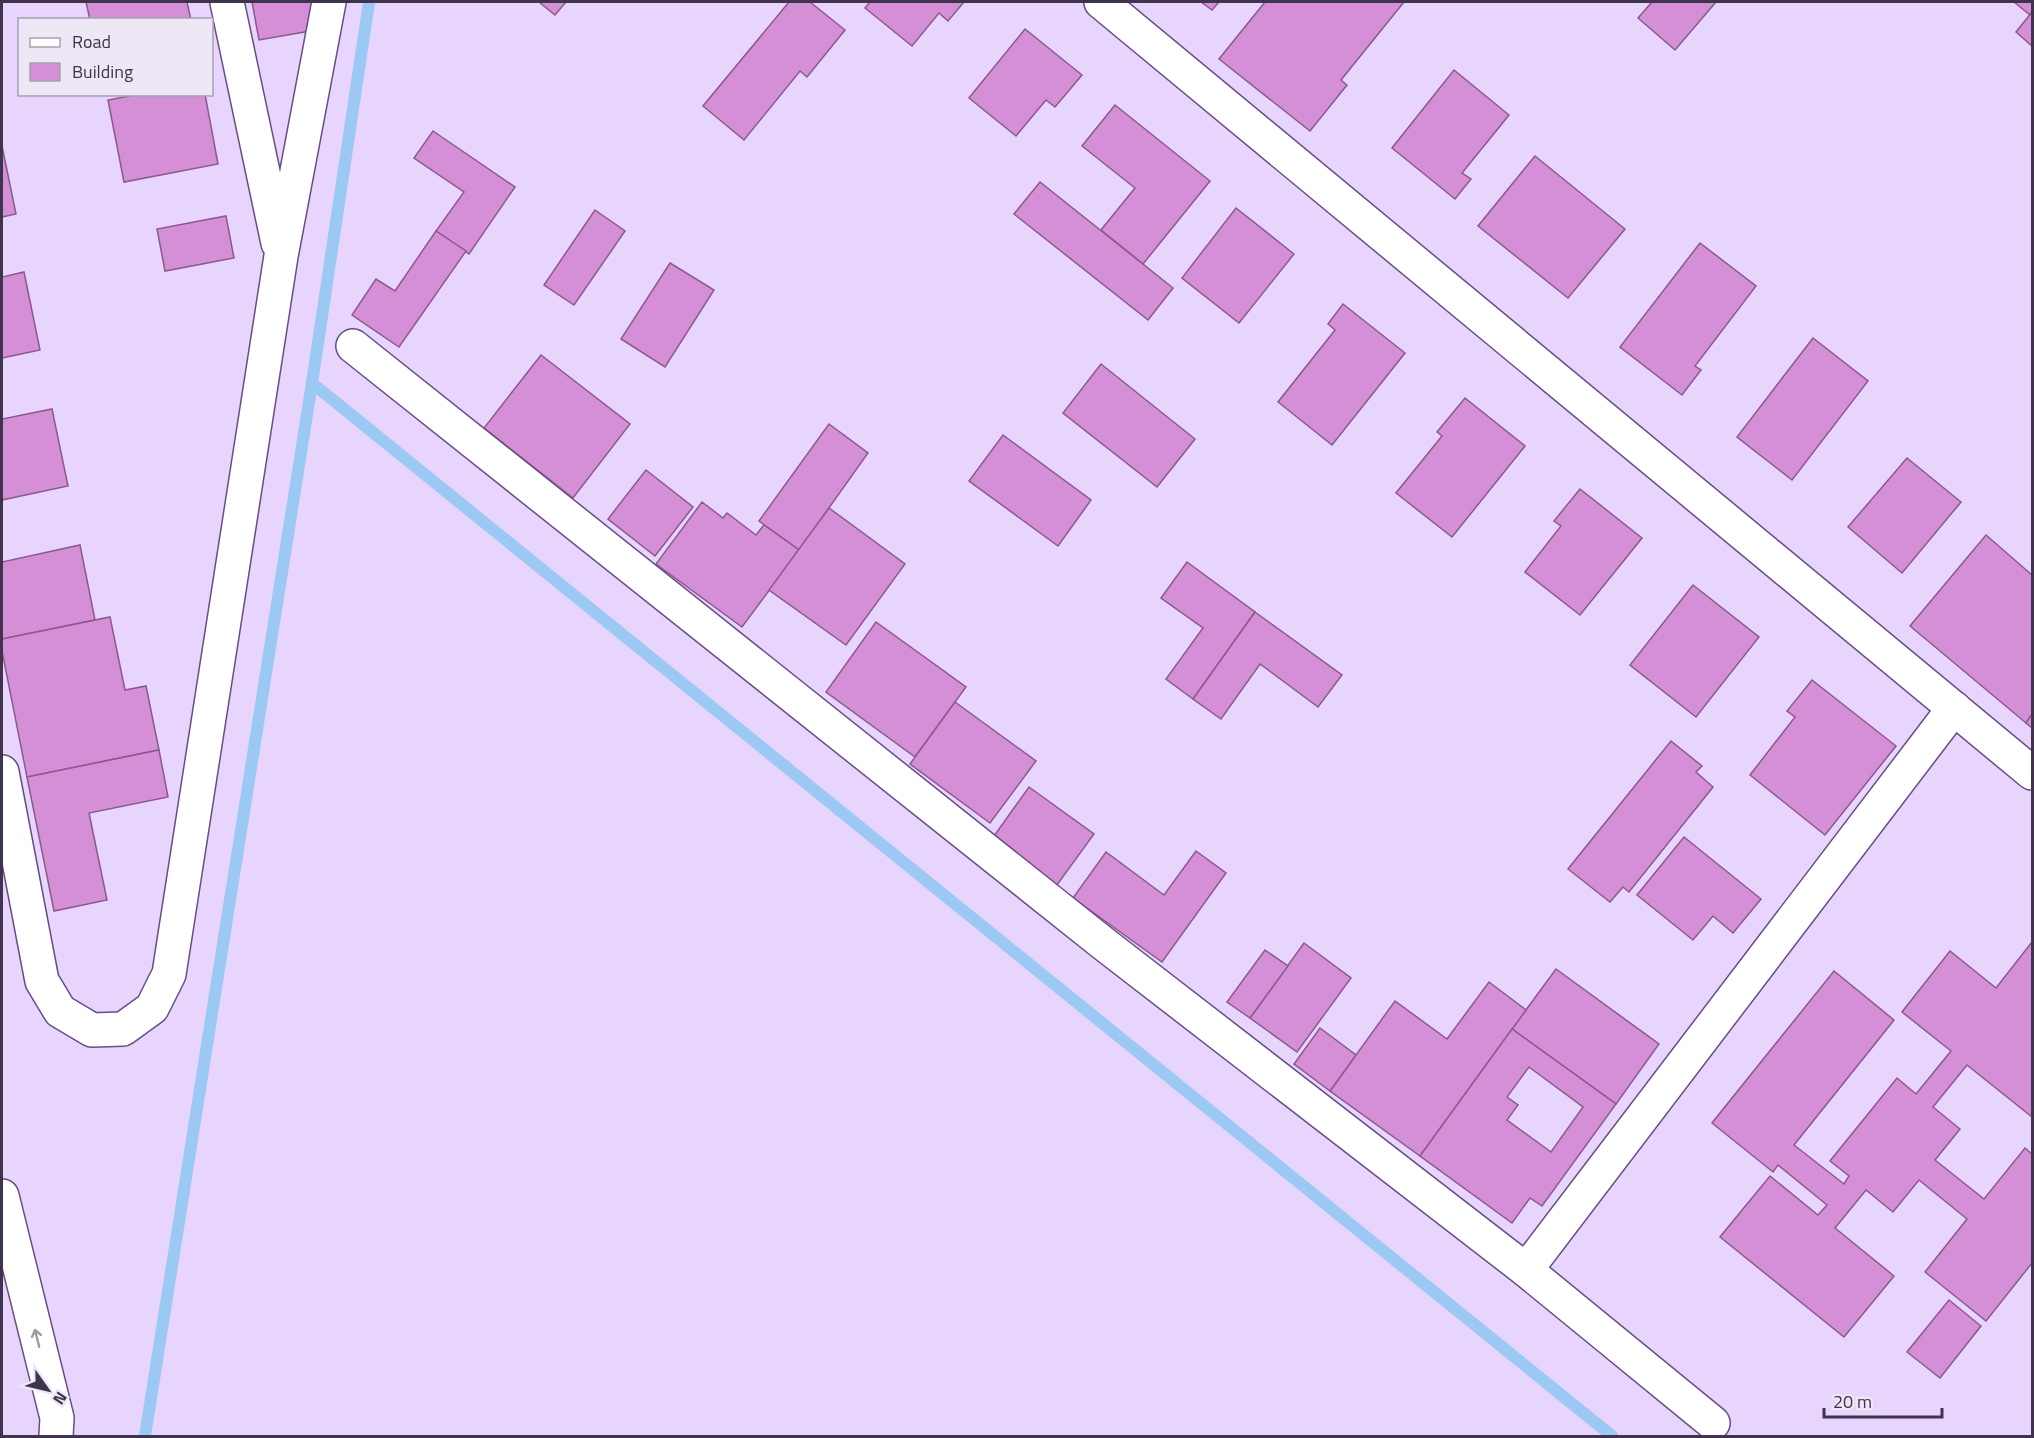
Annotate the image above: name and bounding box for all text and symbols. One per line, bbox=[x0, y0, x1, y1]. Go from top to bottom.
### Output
legend bbox=[18, 18, 213, 96]
text: Road bbox=[72, 28, 111, 55]
text: Building bbox=[72, 58, 133, 85]
one-way arrow bbox=[30, 1329, 42, 1348]
north arrow bbox=[18, 1360, 78, 1420]
scale bar bbox=[1824, 1381, 1942, 1419]
text: N bbox=[47, 1387, 73, 1410]
text: 20 m bbox=[1833, 1388, 1872, 1415]

